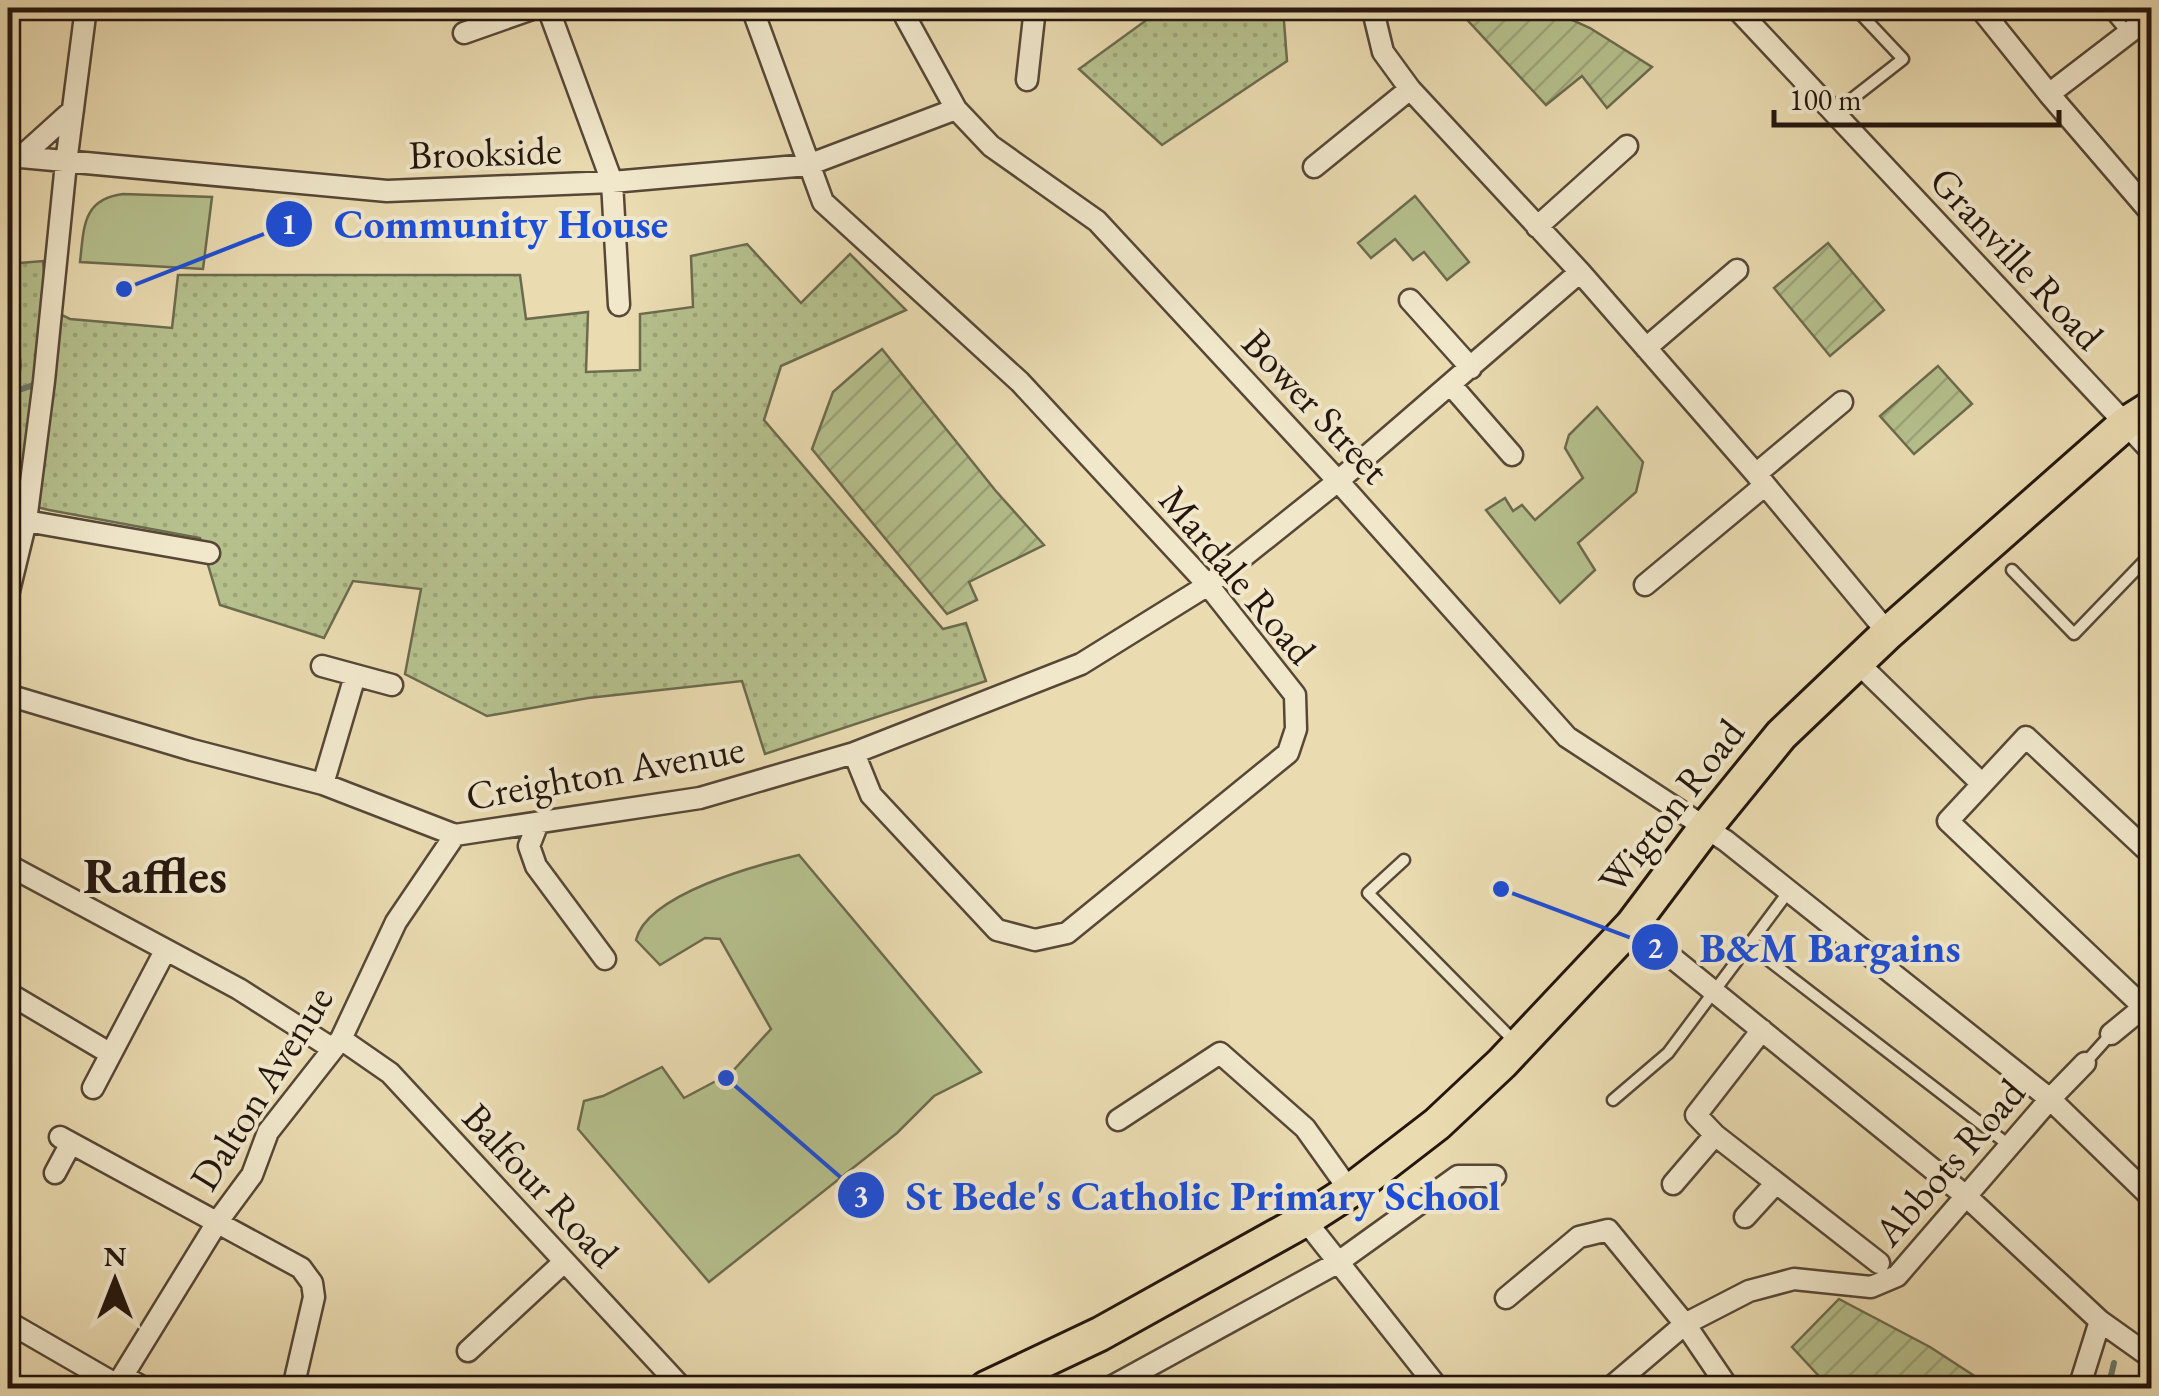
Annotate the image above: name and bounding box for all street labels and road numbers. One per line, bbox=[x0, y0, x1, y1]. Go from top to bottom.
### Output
street label: Brookside bbox=[408, 123, 562, 181]
street label: Granville Road bbox=[1919, 155, 2116, 361]
street label: Bower Street bbox=[1231, 317, 1401, 495]
street label: Mardale Road bbox=[1148, 475, 1328, 676]
street label: Wigton Road bbox=[1586, 707, 1756, 904]
street label: Creighton Avenue bbox=[462, 722, 748, 822]
street label: Dalton Avenue bbox=[177, 976, 345, 1200]
street label: Abbots Road bbox=[1861, 1067, 2037, 1258]
street label: Balfour Road bbox=[451, 1092, 631, 1279]

